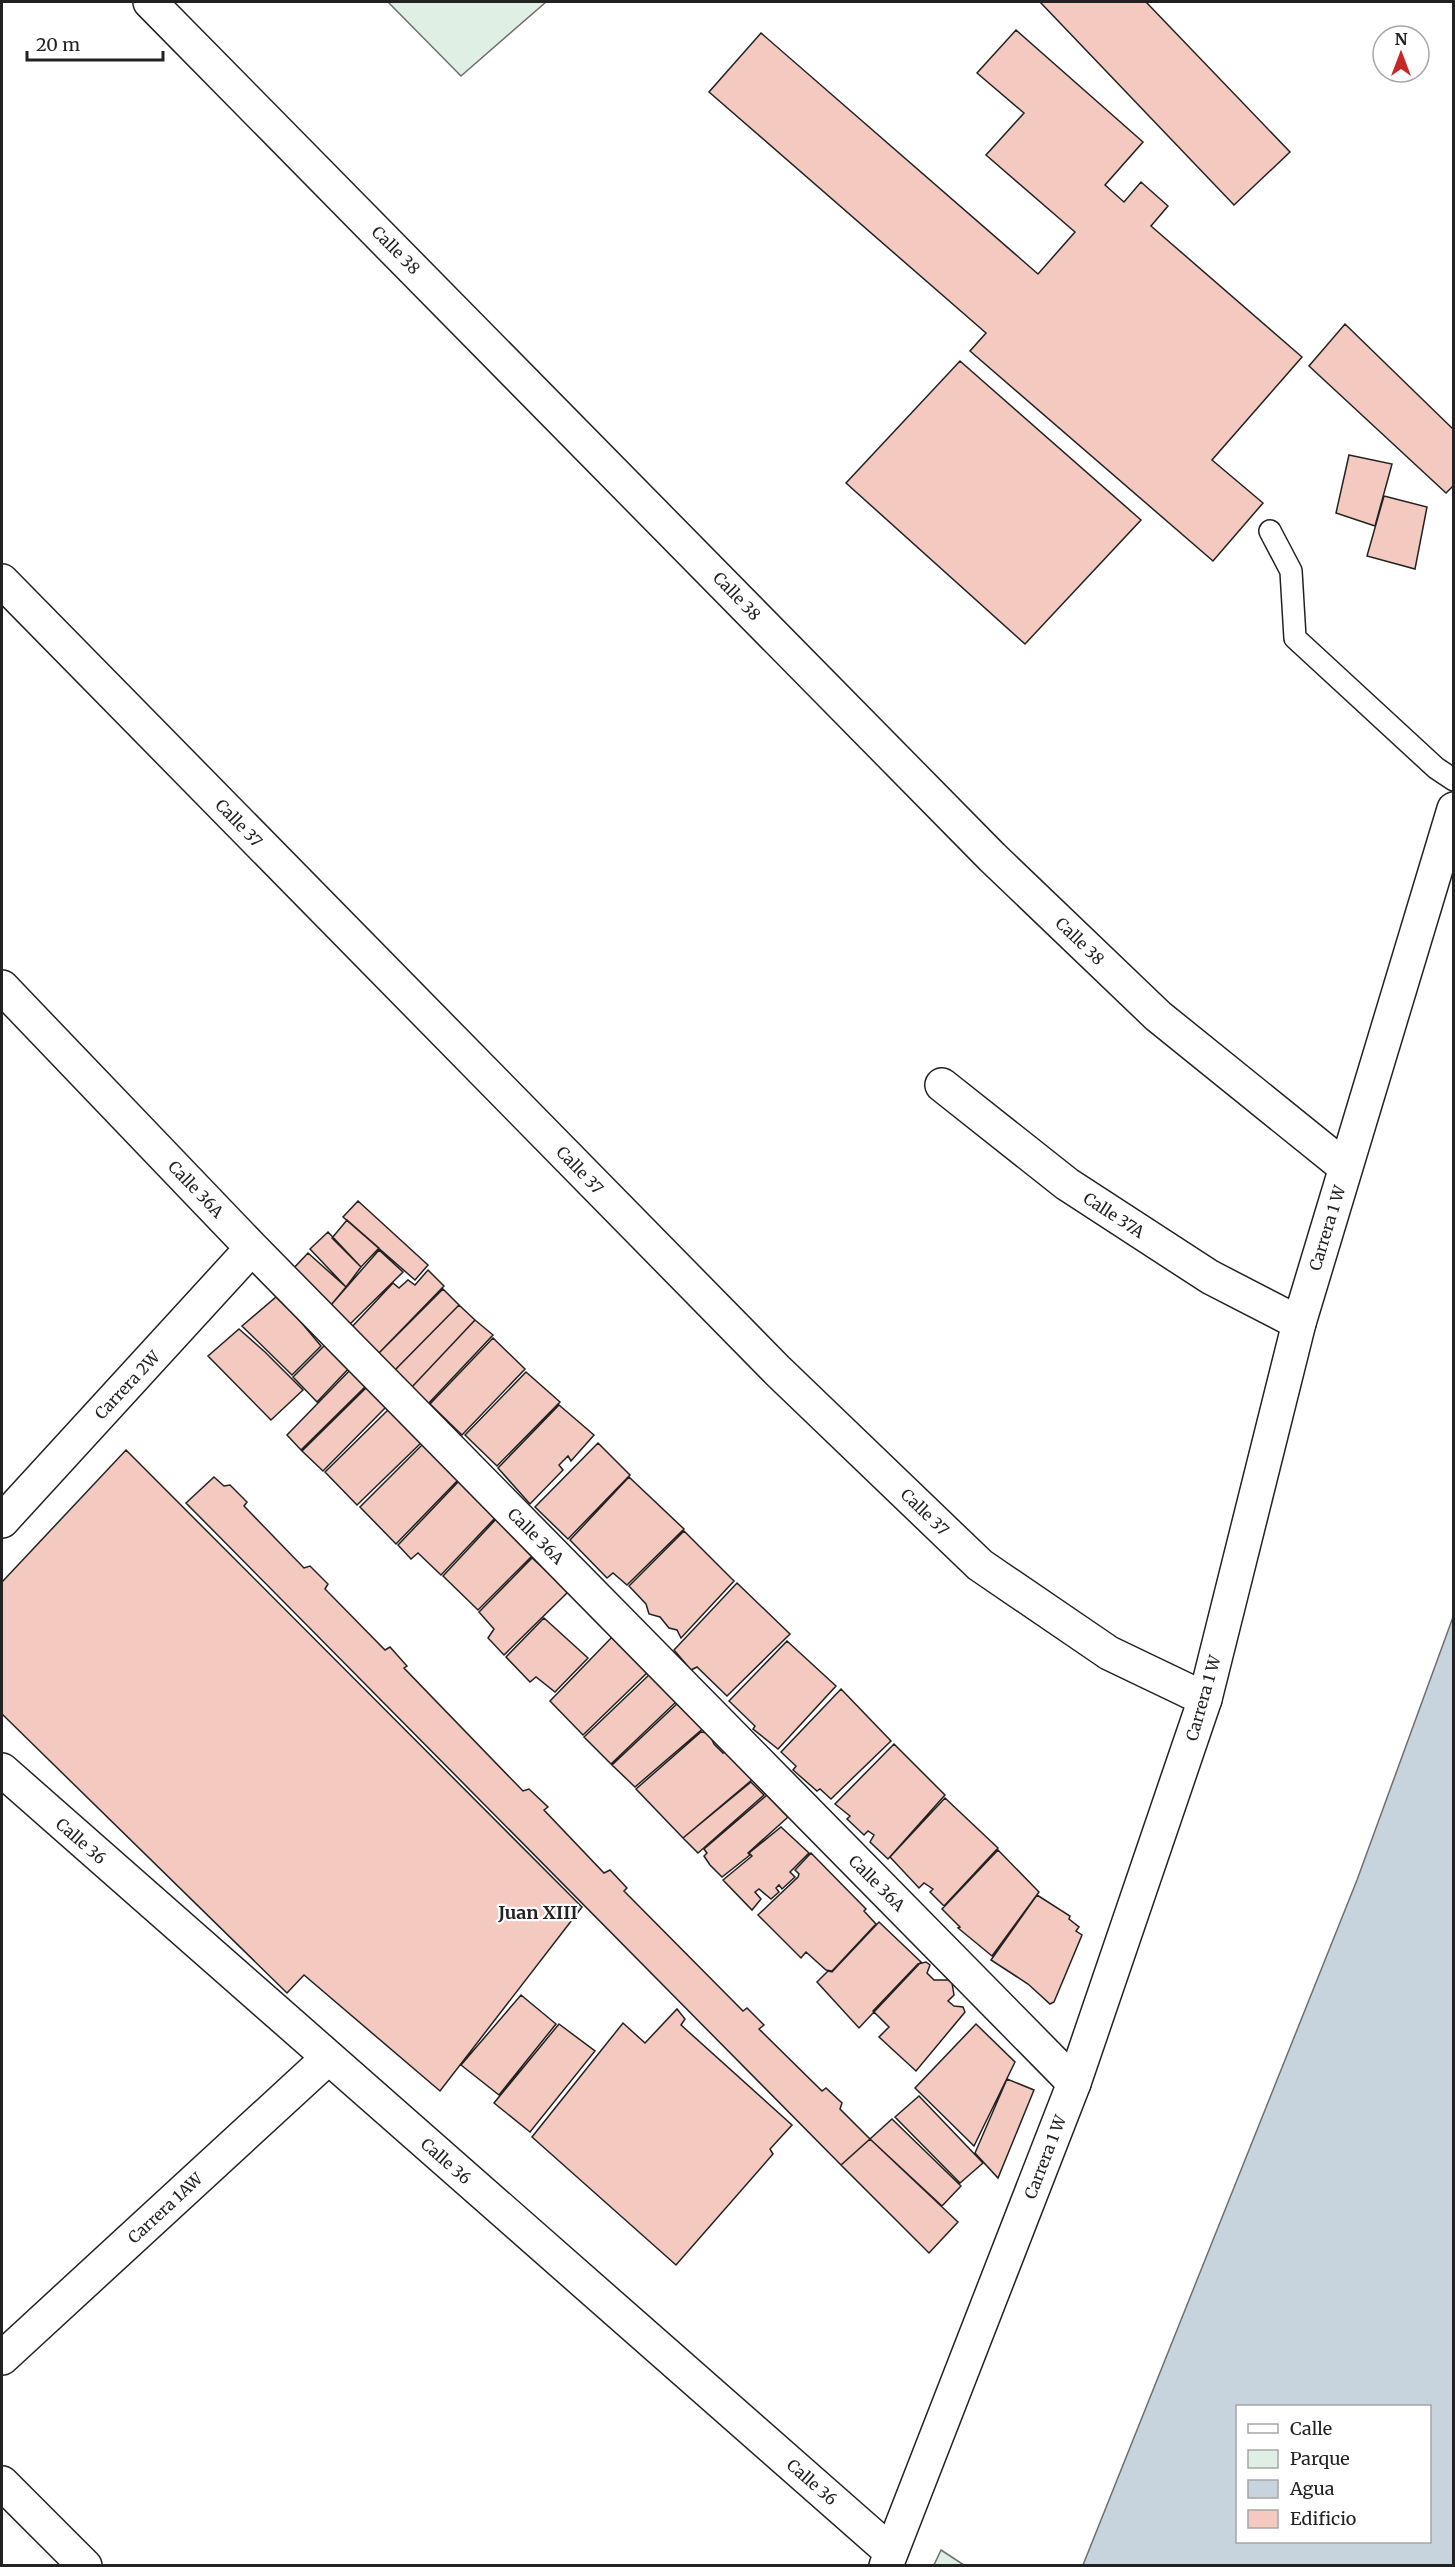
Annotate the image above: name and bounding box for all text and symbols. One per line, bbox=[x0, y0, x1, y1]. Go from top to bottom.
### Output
scale bar bbox=[27, 24, 164, 62]
north arrow bbox=[1371, 24, 1431, 84]
text: N bbox=[1395, 29, 1408, 49]
text: 20 m bbox=[36, 33, 80, 56]
street label: Calle 38 bbox=[368, 222, 424, 278]
street label: Calle 38 bbox=[709, 568, 765, 624]
street label: Calle 37 bbox=[211, 795, 267, 851]
street label: Calle 38 bbox=[1052, 913, 1108, 969]
street label: Calle 37 bbox=[552, 1142, 608, 1198]
street label: Calle 36A bbox=[164, 1156, 228, 1222]
street label: Carrera 1 W bbox=[1305, 1182, 1350, 1273]
street label: Calle 37A bbox=[1080, 1188, 1149, 1242]
street label: Carrera 2W bbox=[90, 1346, 164, 1423]
street label: Calle 37 bbox=[897, 1484, 953, 1540]
street label: Calle 36A bbox=[504, 1504, 569, 1569]
street label: Carrera 1 W bbox=[1181, 1652, 1225, 1743]
street label: Calle 36 bbox=[52, 1814, 110, 1868]
street label: Calle 36A bbox=[845, 1851, 910, 1916]
district label: Juan XIII bbox=[497, 1901, 578, 1924]
street label: Carrera 1 W bbox=[1020, 2111, 1070, 2202]
street label: Calle 36 bbox=[417, 2134, 475, 2188]
street label: Carrera 1AW bbox=[124, 2168, 207, 2247]
legend bbox=[1236, 2405, 1431, 2543]
text: Calle bbox=[1290, 2417, 1332, 2440]
text: Parque bbox=[1290, 2447, 1350, 2470]
street label: Calle 36 bbox=[783, 2455, 841, 2509]
text: Agua bbox=[1289, 2477, 1335, 2500]
text: Edificio bbox=[1290, 2507, 1356, 2530]

